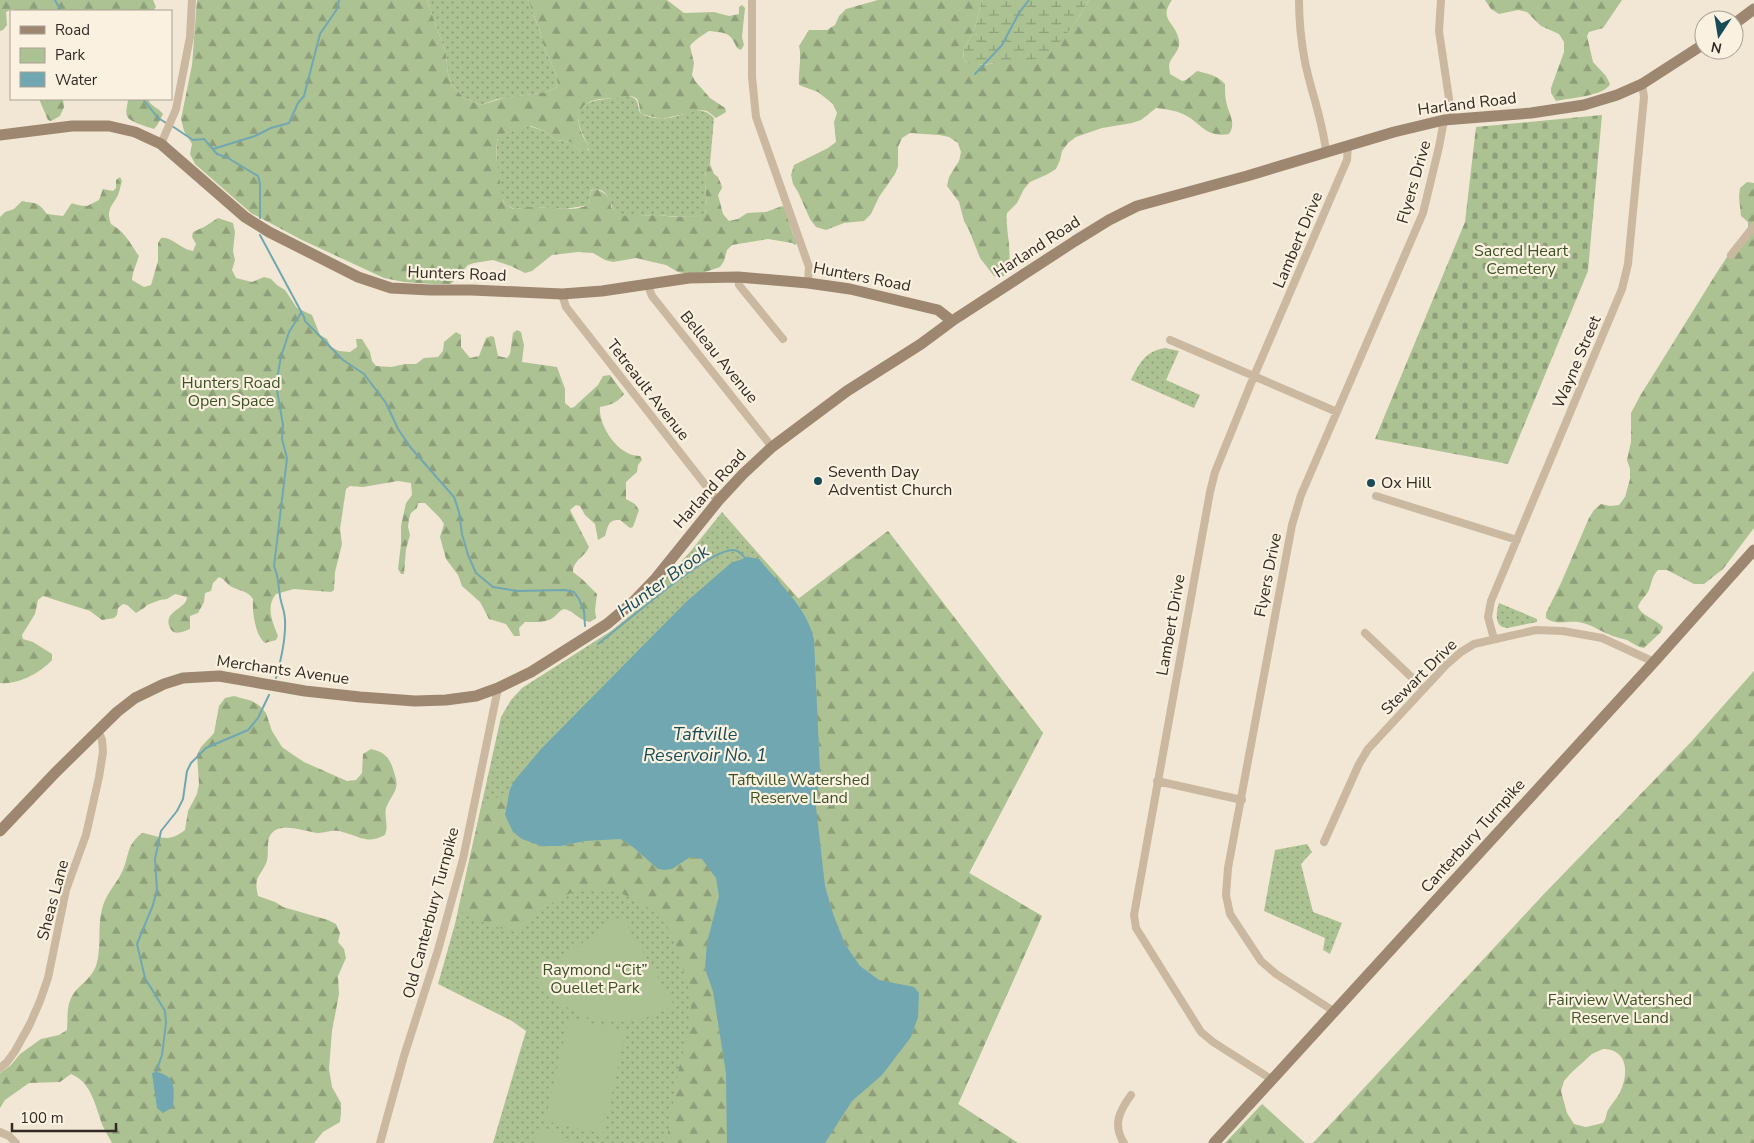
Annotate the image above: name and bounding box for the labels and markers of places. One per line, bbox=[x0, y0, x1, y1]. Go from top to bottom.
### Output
place label: Seventh Day Adventist Church bbox=[828, 461, 952, 501]
place label: Ox Hill bbox=[1381, 472, 1431, 494]
marker: Seventh Day Adventist Church bbox=[812, 475, 824, 487]
marker: Ox Hill bbox=[1365, 477, 1377, 489]

